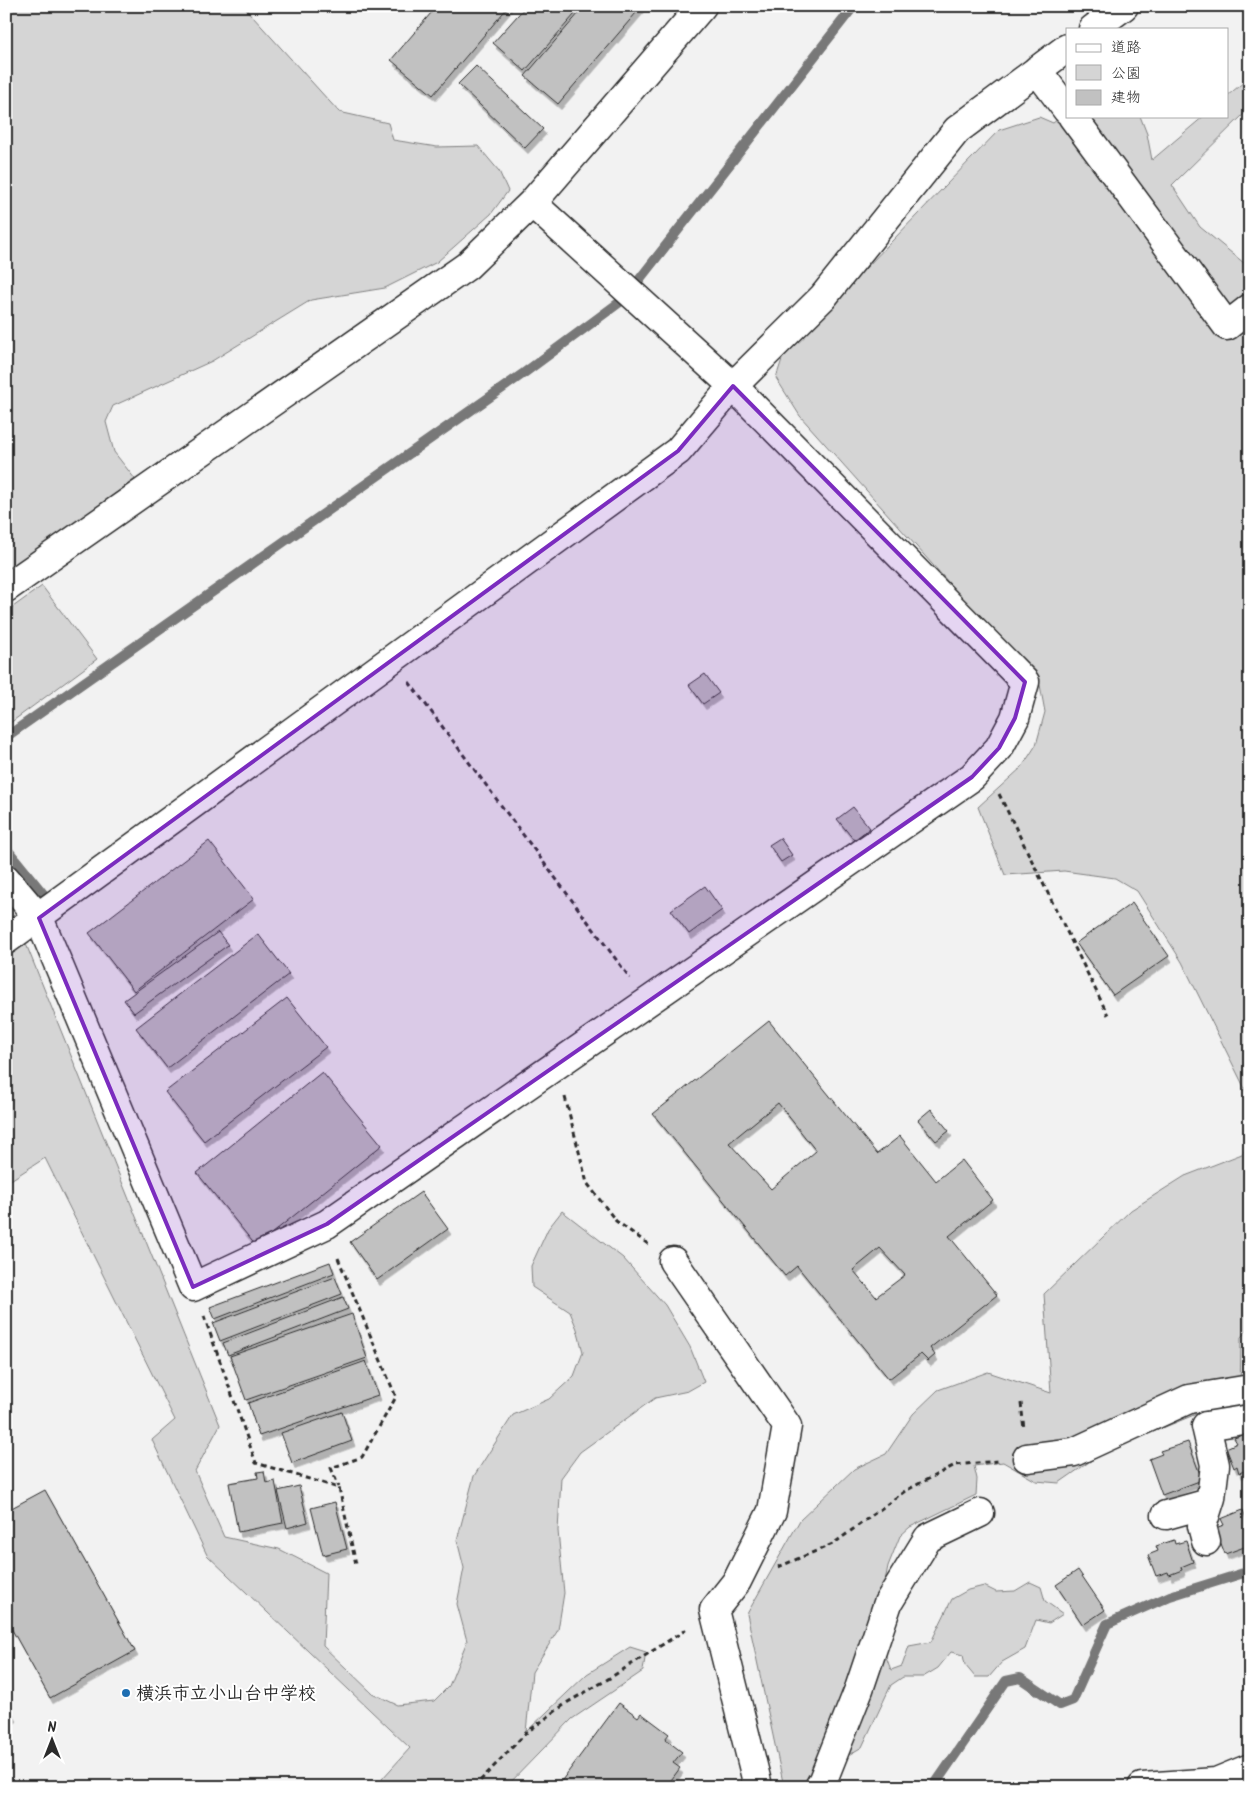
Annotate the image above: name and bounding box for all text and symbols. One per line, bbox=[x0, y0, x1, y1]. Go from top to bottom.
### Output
legend bbox=[1066, 28, 1228, 118]
text: 道路 bbox=[1111, 36, 1141, 60]
text: 公園 bbox=[1111, 62, 1141, 86]
text: 建物 bbox=[1111, 86, 1141, 110]
place label: 横浜市立小山台中学校 bbox=[136, 1680, 316, 1709]
marker: 横浜市立小山台中学校 bbox=[120, 1687, 132, 1699]
north arrow bbox=[28, 1716, 78, 1766]
text: N bbox=[48, 1717, 57, 1739]

